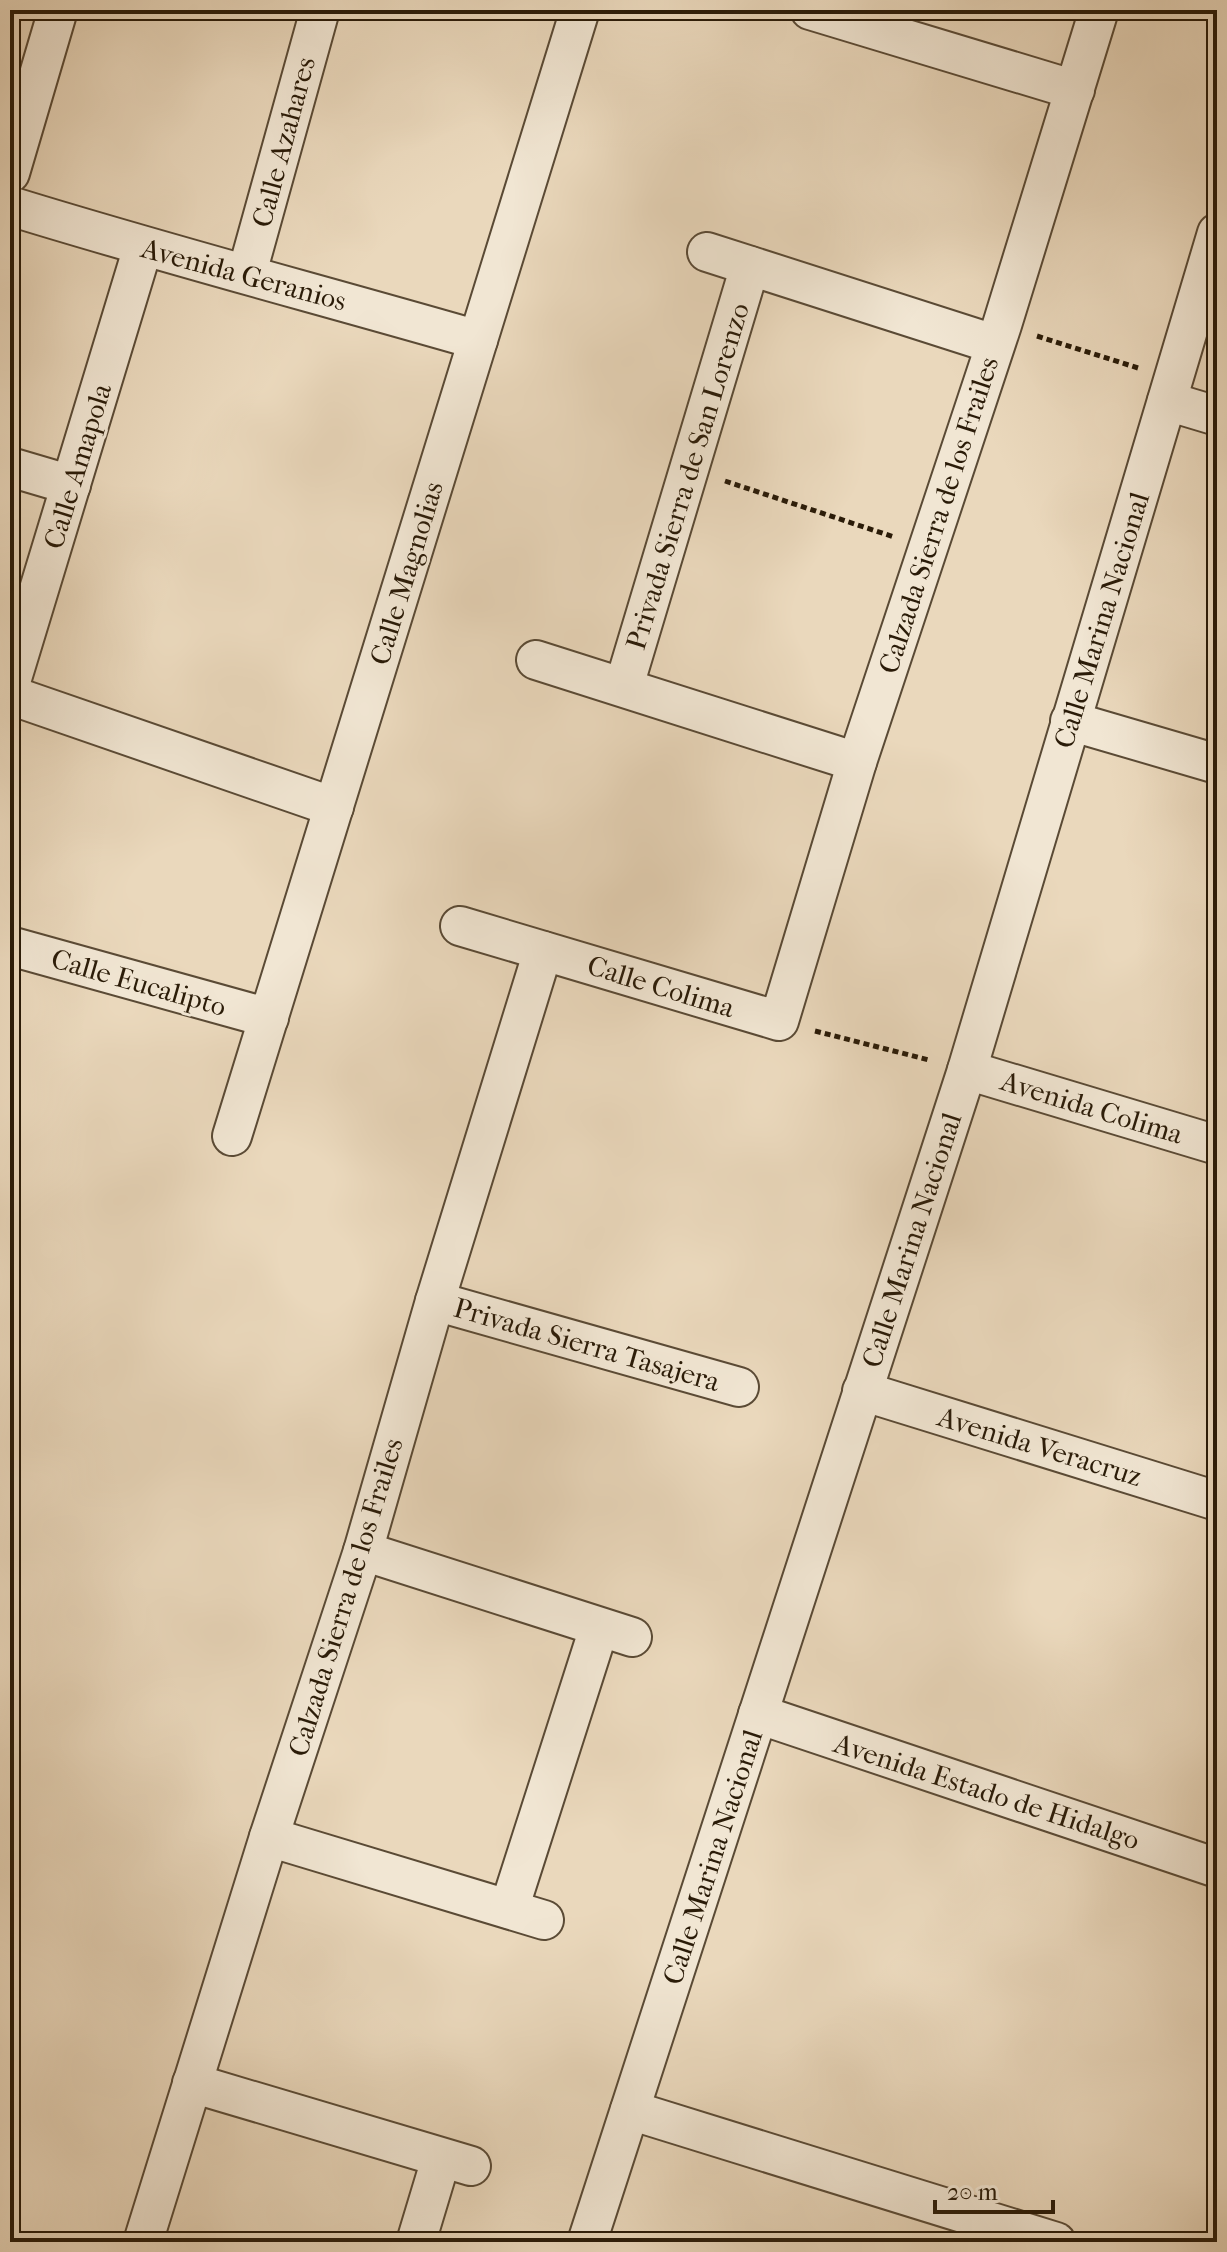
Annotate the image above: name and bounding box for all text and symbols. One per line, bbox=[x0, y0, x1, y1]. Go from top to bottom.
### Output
street label: Calle Azahares bbox=[245, 53, 322, 231]
street label: Avenida Geranios bbox=[137, 231, 350, 318]
street label: Privada Sierra de San Lorenzo bbox=[619, 299, 756, 653]
street label: Calzada Sierra de los Frailes bbox=[872, 353, 1005, 678]
street label: Calle Amapola bbox=[37, 378, 119, 553]
street label: Calle Magnolias bbox=[363, 477, 450, 669]
street label: Calle Marina Nacional bbox=[1047, 488, 1156, 752]
street label: Calle Eucalipto bbox=[48, 942, 230, 1023]
street label: Calle Colima bbox=[583, 948, 739, 1025]
street label: Avenida Colima bbox=[996, 1064, 1188, 1151]
street label: Calle Marina Nacional bbox=[855, 1108, 968, 1372]
street label: Privada Sierra Tasajera bbox=[450, 1291, 725, 1399]
street label: Avenida Veracruz bbox=[933, 1400, 1146, 1493]
street label: Calzada Sierra de los Frailes bbox=[281, 1434, 410, 1760]
street label: Calle Marina Nacional bbox=[656, 1725, 769, 1989]
street label: Avenida Estado de Hidalgo bbox=[829, 1726, 1144, 1857]
scale bar bbox=[935, 2164, 1053, 2214]
text: 20 m bbox=[947, 2178, 998, 2206]

